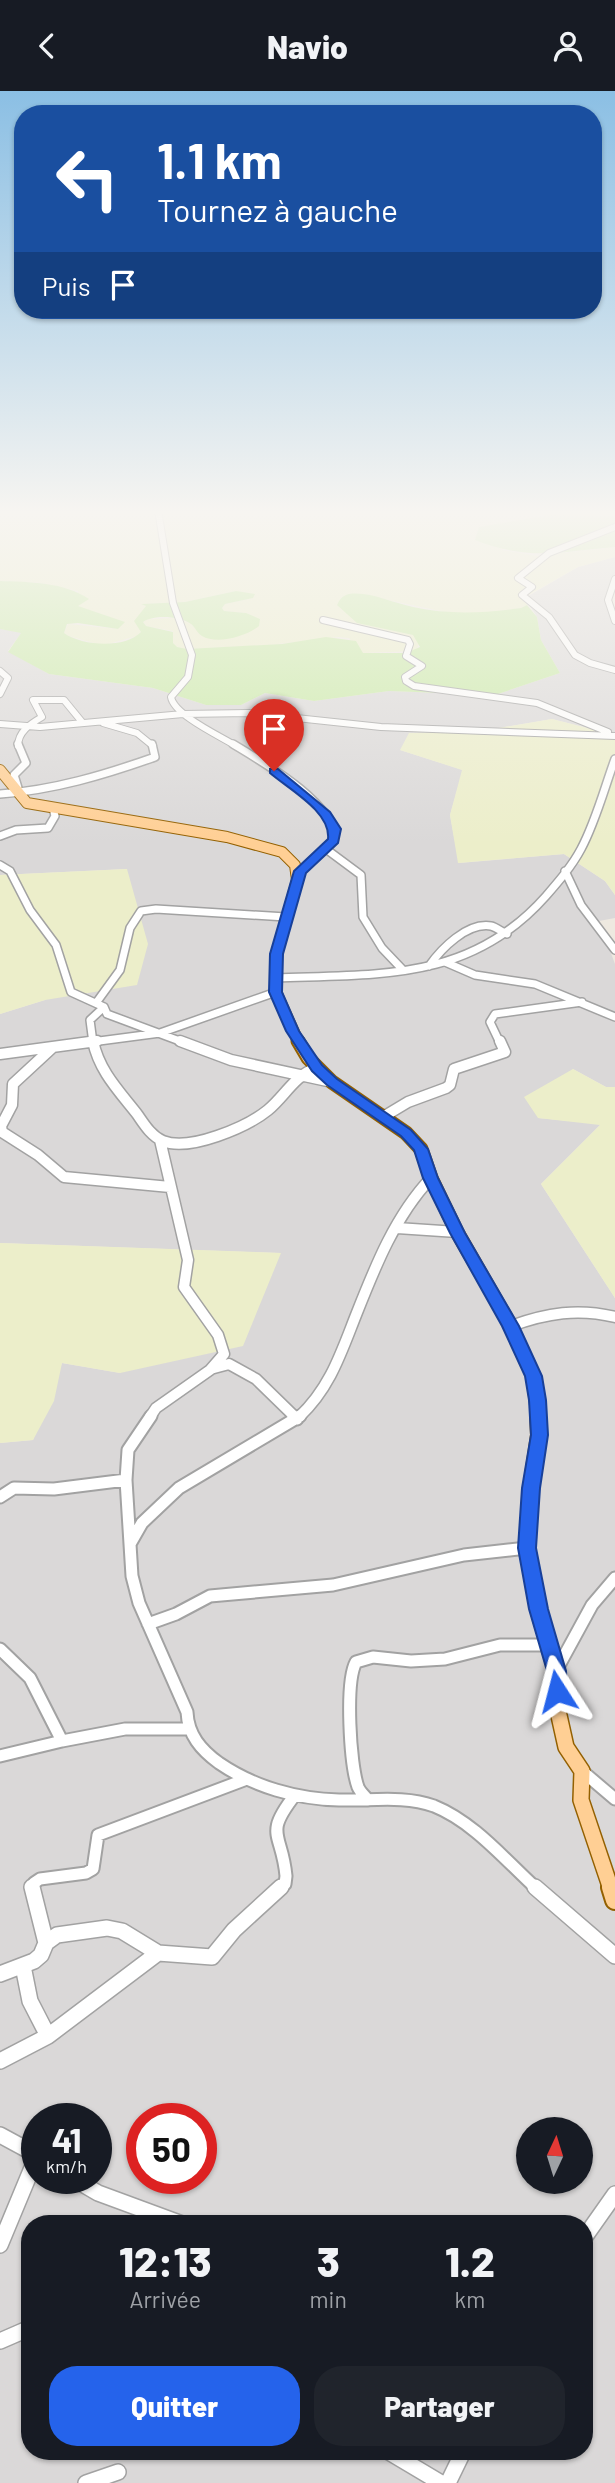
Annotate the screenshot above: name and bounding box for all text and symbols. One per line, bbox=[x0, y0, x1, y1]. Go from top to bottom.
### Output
icon: back bbox=[28, 27, 66, 65]
text: Navio bbox=[267, 27, 348, 65]
icon: person bbox=[549, 27, 587, 65]
text: 1.1 km bbox=[157, 130, 282, 189]
icon: left bbox=[42, 133, 133, 224]
text: Tournez à gauche bbox=[157, 190, 398, 228]
icon: arrive bbox=[104, 266, 142, 304]
text: Puis bbox=[42, 270, 90, 301]
pin bbox=[244, 699, 304, 771]
icon: arrive bbox=[255, 710, 293, 748]
position arrow bbox=[520, 1654, 594, 1728]
speed limit sign: 50 bbox=[126, 2103, 217, 2194]
north arrow bbox=[516, 2117, 593, 2195]
map controls bbox=[516, 2117, 593, 2194]
text: 41 bbox=[51, 2118, 82, 2160]
text: km/h bbox=[46, 2155, 87, 2177]
text: 12:13 bbox=[119, 2235, 211, 2285]
text: 3 bbox=[317, 2235, 340, 2285]
text: 1.2 bbox=[445, 2235, 495, 2285]
text: Arrivée bbox=[129, 2285, 201, 2313]
text: min bbox=[310, 2285, 347, 2313]
text: km bbox=[455, 2285, 485, 2313]
button: Quitter bbox=[49, 2366, 300, 2446]
button: Partager bbox=[314, 2366, 565, 2446]

